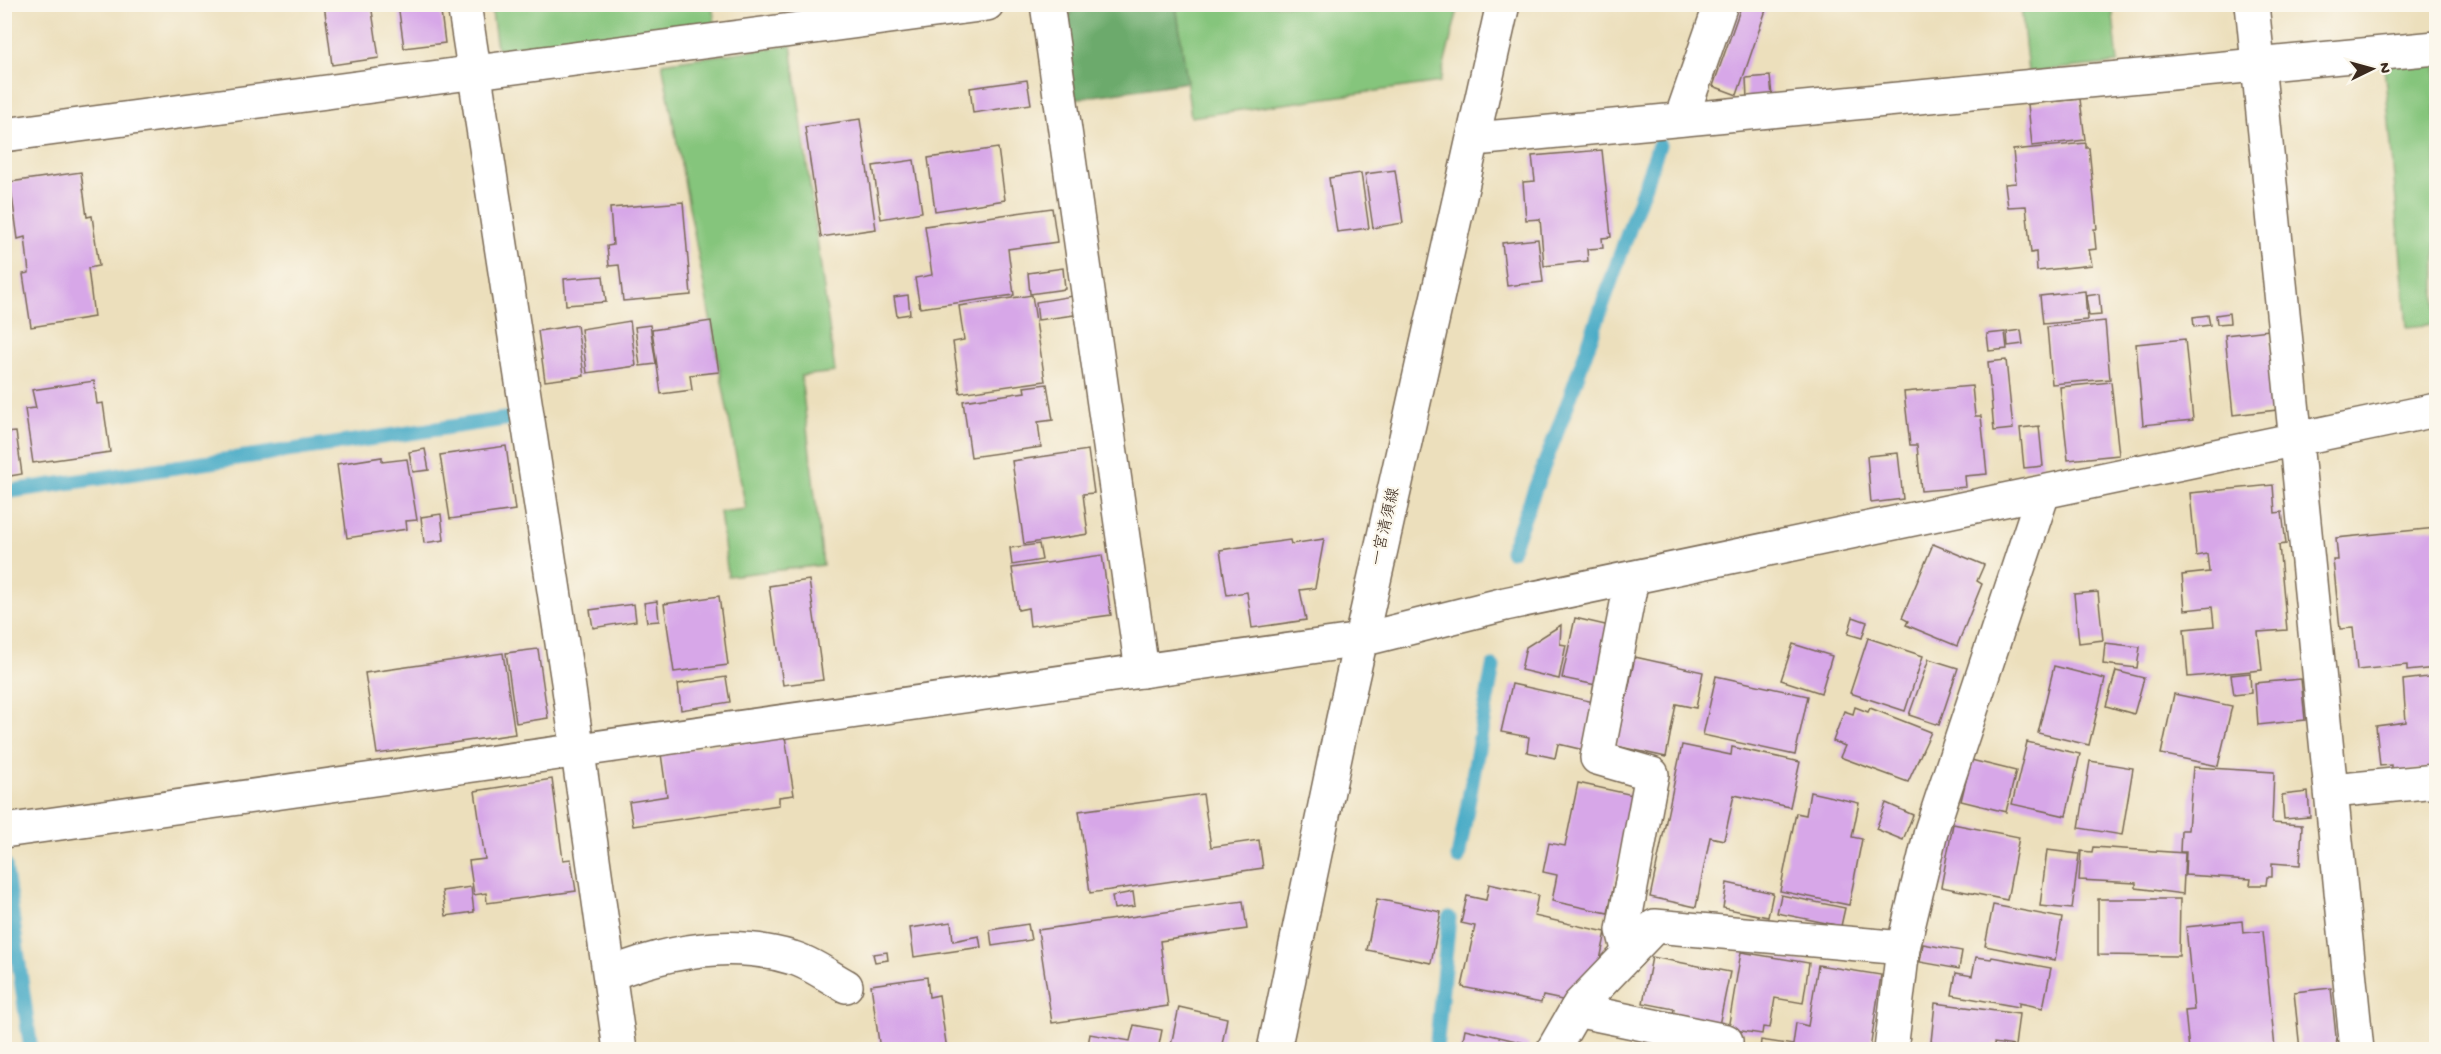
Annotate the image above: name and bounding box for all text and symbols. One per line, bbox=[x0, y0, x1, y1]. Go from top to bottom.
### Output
north arrow bbox=[2342, 39, 2402, 99]
text: N bbox=[2374, 62, 2393, 75]
street label: 一宮清須線 bbox=[1367, 485, 1405, 568]

